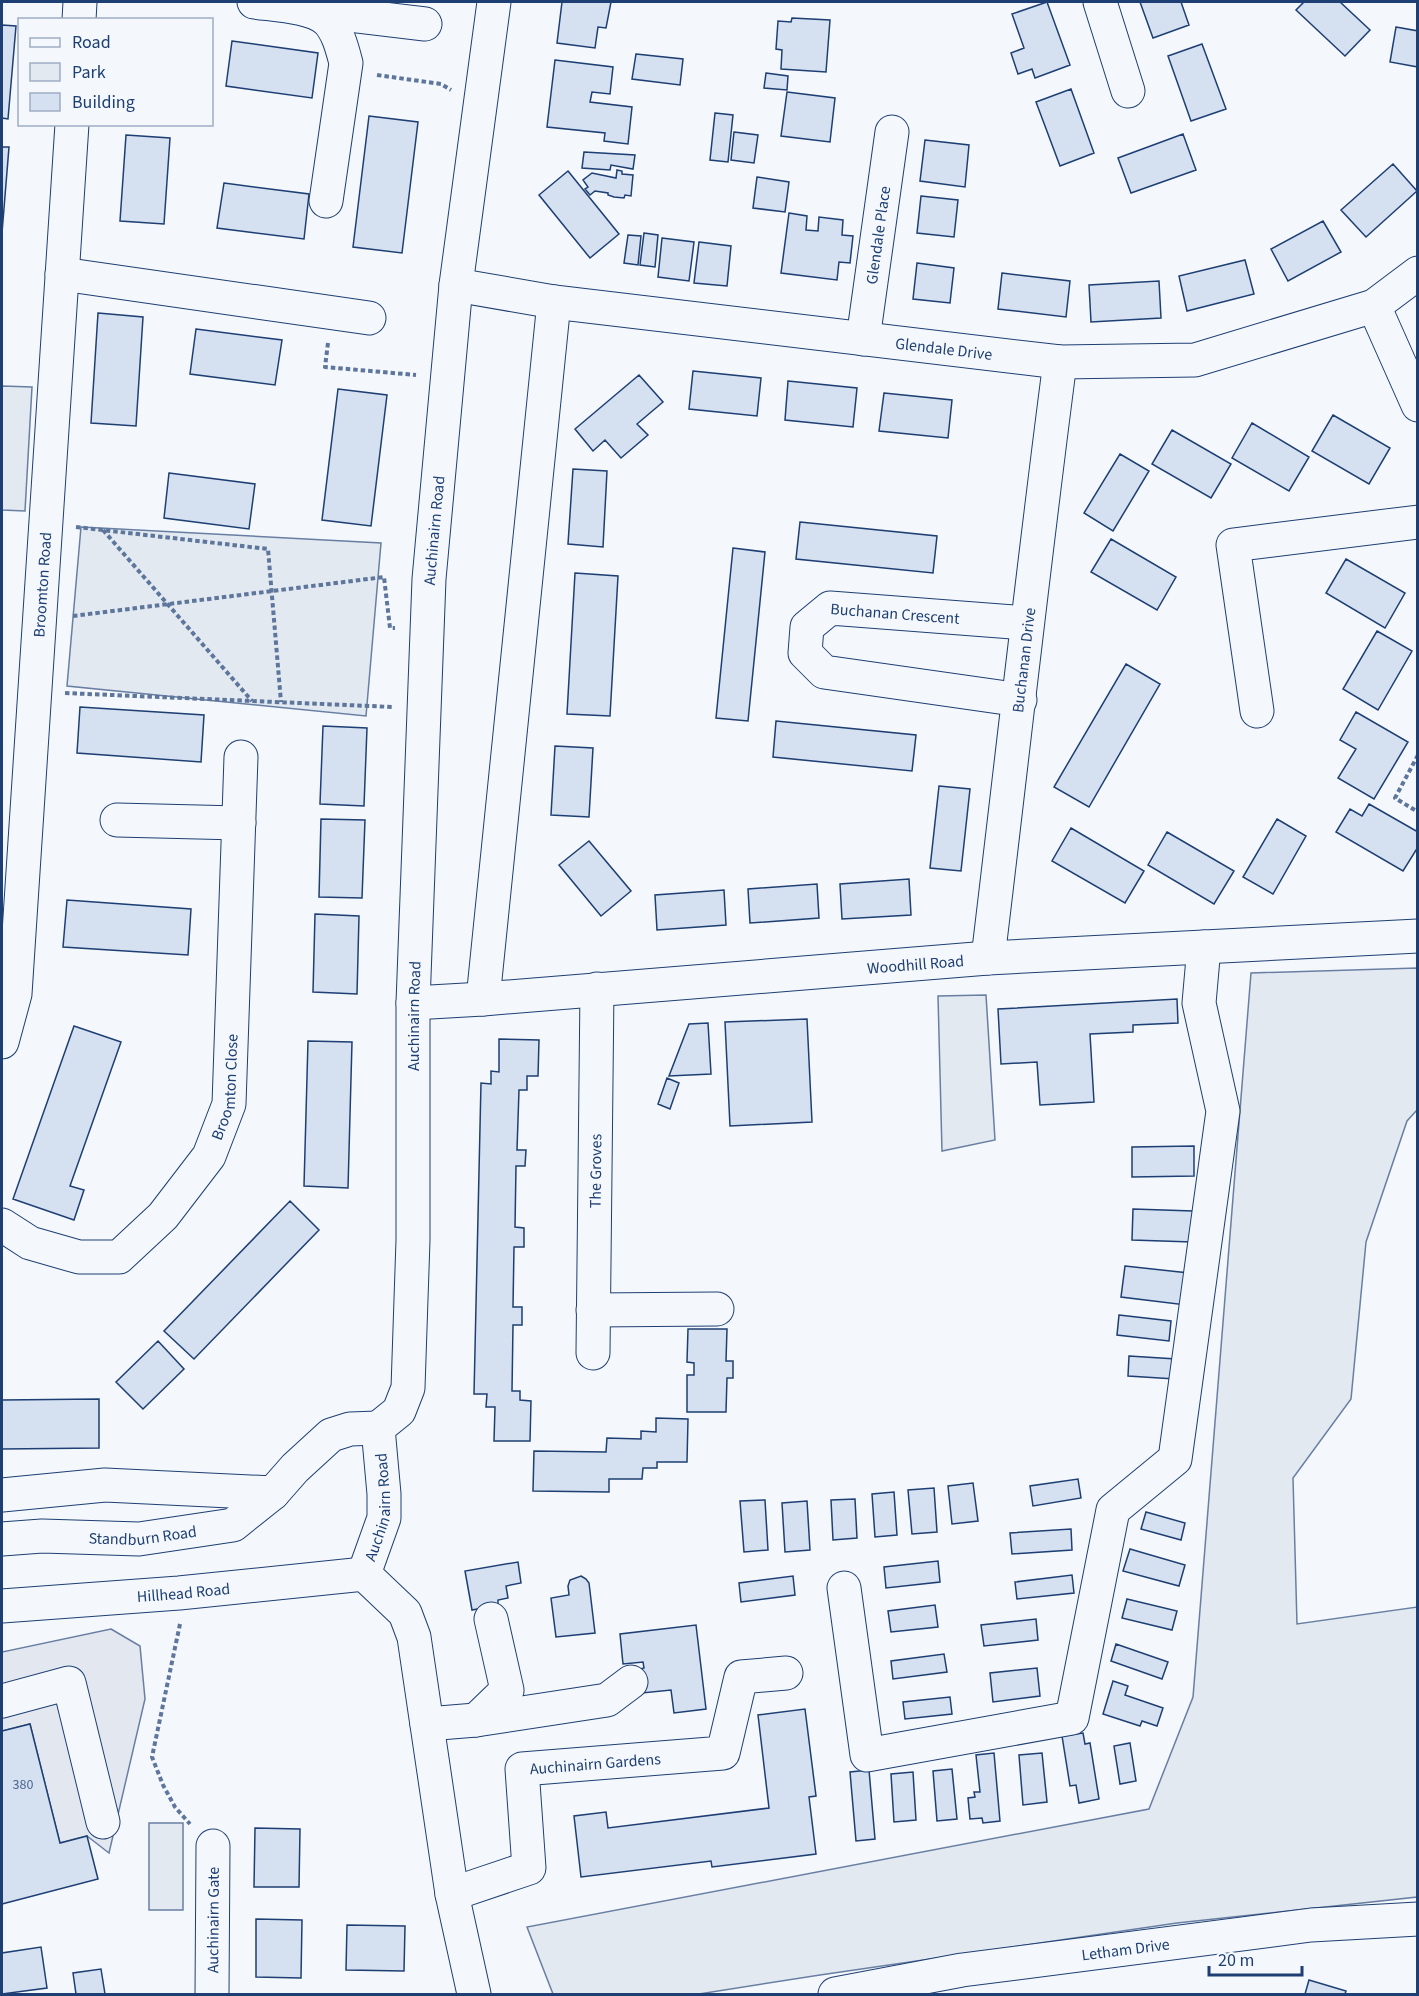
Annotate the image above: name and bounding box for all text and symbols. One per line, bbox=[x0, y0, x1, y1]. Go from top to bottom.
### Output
legend bbox=[18, 18, 213, 126]
text: Road bbox=[72, 30, 111, 55]
text: Park bbox=[72, 60, 106, 85]
text: Building bbox=[72, 90, 135, 115]
street label: Glendale Place bbox=[861, 185, 896, 286]
street label: Glendale Drive bbox=[894, 333, 993, 366]
street label: Auchinairn Road bbox=[419, 475, 450, 586]
street label: Broomton Road bbox=[28, 531, 57, 638]
street label: Buchanan Crescent bbox=[830, 598, 961, 630]
street label: Buchanan Drive bbox=[1007, 606, 1041, 714]
street label: Woodhill Road bbox=[866, 950, 965, 980]
street label: Auchinairn Road bbox=[403, 961, 427, 1071]
street label: Broomton Close bbox=[206, 1033, 243, 1143]
street label: The Groves bbox=[585, 1133, 607, 1208]
street label: Auchinairn Road bbox=[359, 1452, 396, 1564]
street label: Standburn Road bbox=[88, 1521, 198, 1551]
street label: Hillhead Road bbox=[136, 1578, 231, 1608]
street label: Auchinairn Gardens bbox=[529, 1748, 662, 1780]
house number: 380 bbox=[13, 1775, 33, 1795]
street label: Auchinairn Gate bbox=[202, 1867, 225, 1973]
street label: Letham Drive bbox=[1080, 1933, 1171, 1967]
scale bar bbox=[1209, 1939, 1302, 1977]
text: 20 m bbox=[1218, 1948, 1254, 1973]

